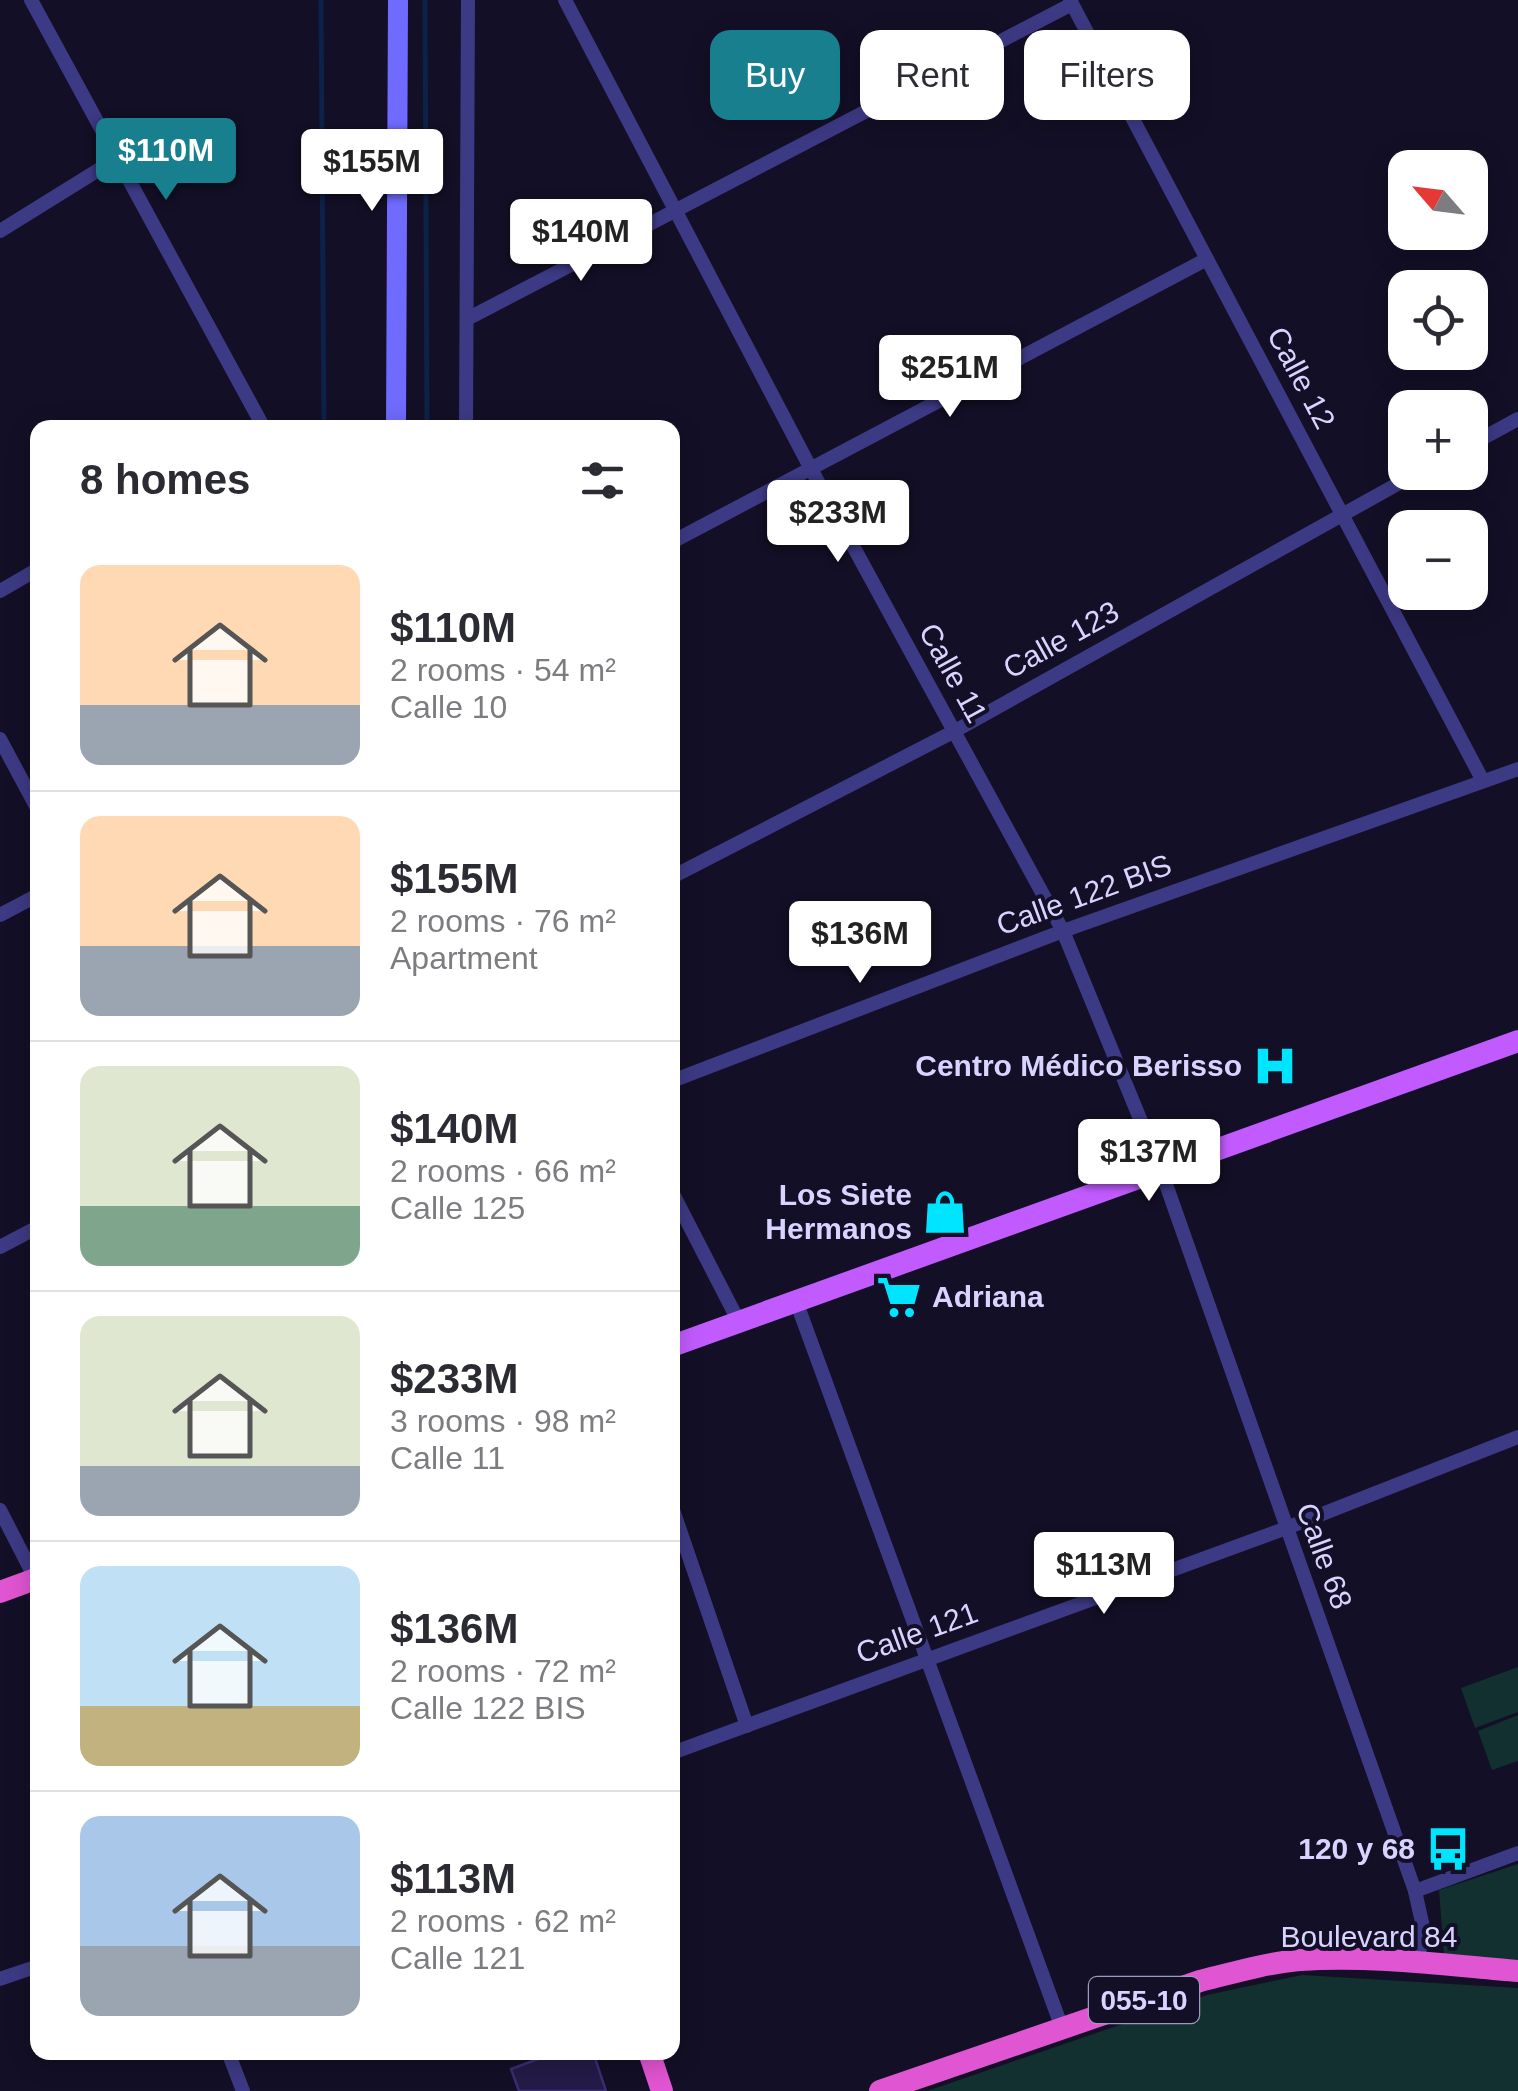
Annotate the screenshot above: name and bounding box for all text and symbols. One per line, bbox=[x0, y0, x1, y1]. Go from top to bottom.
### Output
chip: Buy bbox=[710, 30, 840, 120]
chip: Rent bbox=[860, 30, 1004, 120]
chip: Filters bbox=[1024, 30, 1190, 120]
pin: $110M bbox=[96, 118, 236, 203]
pin: $155M bbox=[302, 129, 442, 214]
text: $110M bbox=[118, 132, 214, 168]
text: $155M bbox=[323, 143, 421, 179]
north arrow bbox=[1388, 150, 1488, 250]
map controls bbox=[1388, 150, 1488, 610]
pin: $140M bbox=[511, 199, 651, 284]
text: $140M bbox=[532, 213, 630, 249]
button: locate bbox=[1388, 270, 1488, 370]
street label: Calle 12 bbox=[1261, 321, 1342, 434]
pin: $251M bbox=[880, 335, 1020, 420]
text: $251M bbox=[901, 349, 999, 385]
button: + bbox=[1388, 390, 1488, 490]
icon: filters bbox=[575, 453, 630, 508]
text: 8 homes bbox=[80, 456, 250, 503]
pin: $233M bbox=[768, 480, 908, 565]
text: $233M bbox=[789, 494, 887, 530]
button: − bbox=[1388, 510, 1488, 610]
street label: Calle 123 bbox=[997, 594, 1124, 685]
text: $110M bbox=[390, 604, 516, 651]
icon: home bbox=[160, 605, 280, 725]
street label: Calle 11 bbox=[913, 618, 994, 728]
text: 2 rooms · 54 m² bbox=[390, 652, 616, 688]
text: Calle 10 bbox=[390, 689, 507, 725]
street label: Calle 122 BIS bbox=[992, 848, 1176, 941]
text: $155M bbox=[390, 855, 518, 902]
icon: home bbox=[160, 856, 280, 976]
pin: $136M bbox=[790, 901, 930, 986]
text: 2 rooms · 76 m² bbox=[390, 903, 616, 939]
text: $136M bbox=[811, 915, 909, 951]
text: Apartment bbox=[390, 940, 538, 976]
hospital icon: Centro Médico Berisso bbox=[1251, 1042, 1299, 1090]
place label: Centro Médico Berisso bbox=[915, 1049, 1242, 1082]
text: $140M bbox=[390, 1105, 518, 1152]
icon: home bbox=[160, 1106, 280, 1226]
pin: $137M bbox=[1079, 1119, 1219, 1204]
text: $137M bbox=[1100, 1133, 1198, 1169]
text: 2 rooms · 66 m² bbox=[390, 1153, 616, 1189]
place label: Los Siete Hermanos bbox=[765, 1178, 912, 1245]
shop icon: Los Siete Hermanos bbox=[921, 1188, 969, 1236]
text: Calle 125 bbox=[390, 1190, 525, 1226]
supermarket icon: Adriana bbox=[875, 1273, 923, 1321]
place label: Adriana bbox=[932, 1280, 1044, 1313]
text: $233M bbox=[390, 1355, 518, 1402]
icon: home bbox=[160, 1356, 280, 1476]
text: 3 rooms · 98 m² bbox=[390, 1403, 616, 1439]
text: Calle 11 bbox=[390, 1440, 505, 1476]
street label: Calle 68 bbox=[1290, 1498, 1359, 1613]
pin: $113M bbox=[1034, 1532, 1174, 1617]
text: $113M bbox=[1056, 1546, 1152, 1582]
street label: Calle 121 bbox=[852, 1595, 982, 1670]
text: $136M bbox=[390, 1605, 518, 1652]
icon: home bbox=[160, 1606, 280, 1726]
text: 2 rooms · 72 m² bbox=[390, 1653, 616, 1689]
text: Calle 122 BIS bbox=[390, 1690, 586, 1726]
bus stop icon: 120 y 68 bbox=[1424, 1825, 1472, 1873]
place label: 120 y 68 bbox=[1298, 1832, 1415, 1865]
text: $113M bbox=[390, 1855, 516, 1902]
icon: home bbox=[160, 1856, 280, 1976]
text: 2 rooms · 62 m² bbox=[390, 1903, 616, 1939]
street label: Boulevard 84 bbox=[1281, 1920, 1457, 1953]
text: Calle 121 bbox=[390, 1940, 525, 1976]
road number: 055-10 bbox=[1089, 1977, 1199, 2023]

